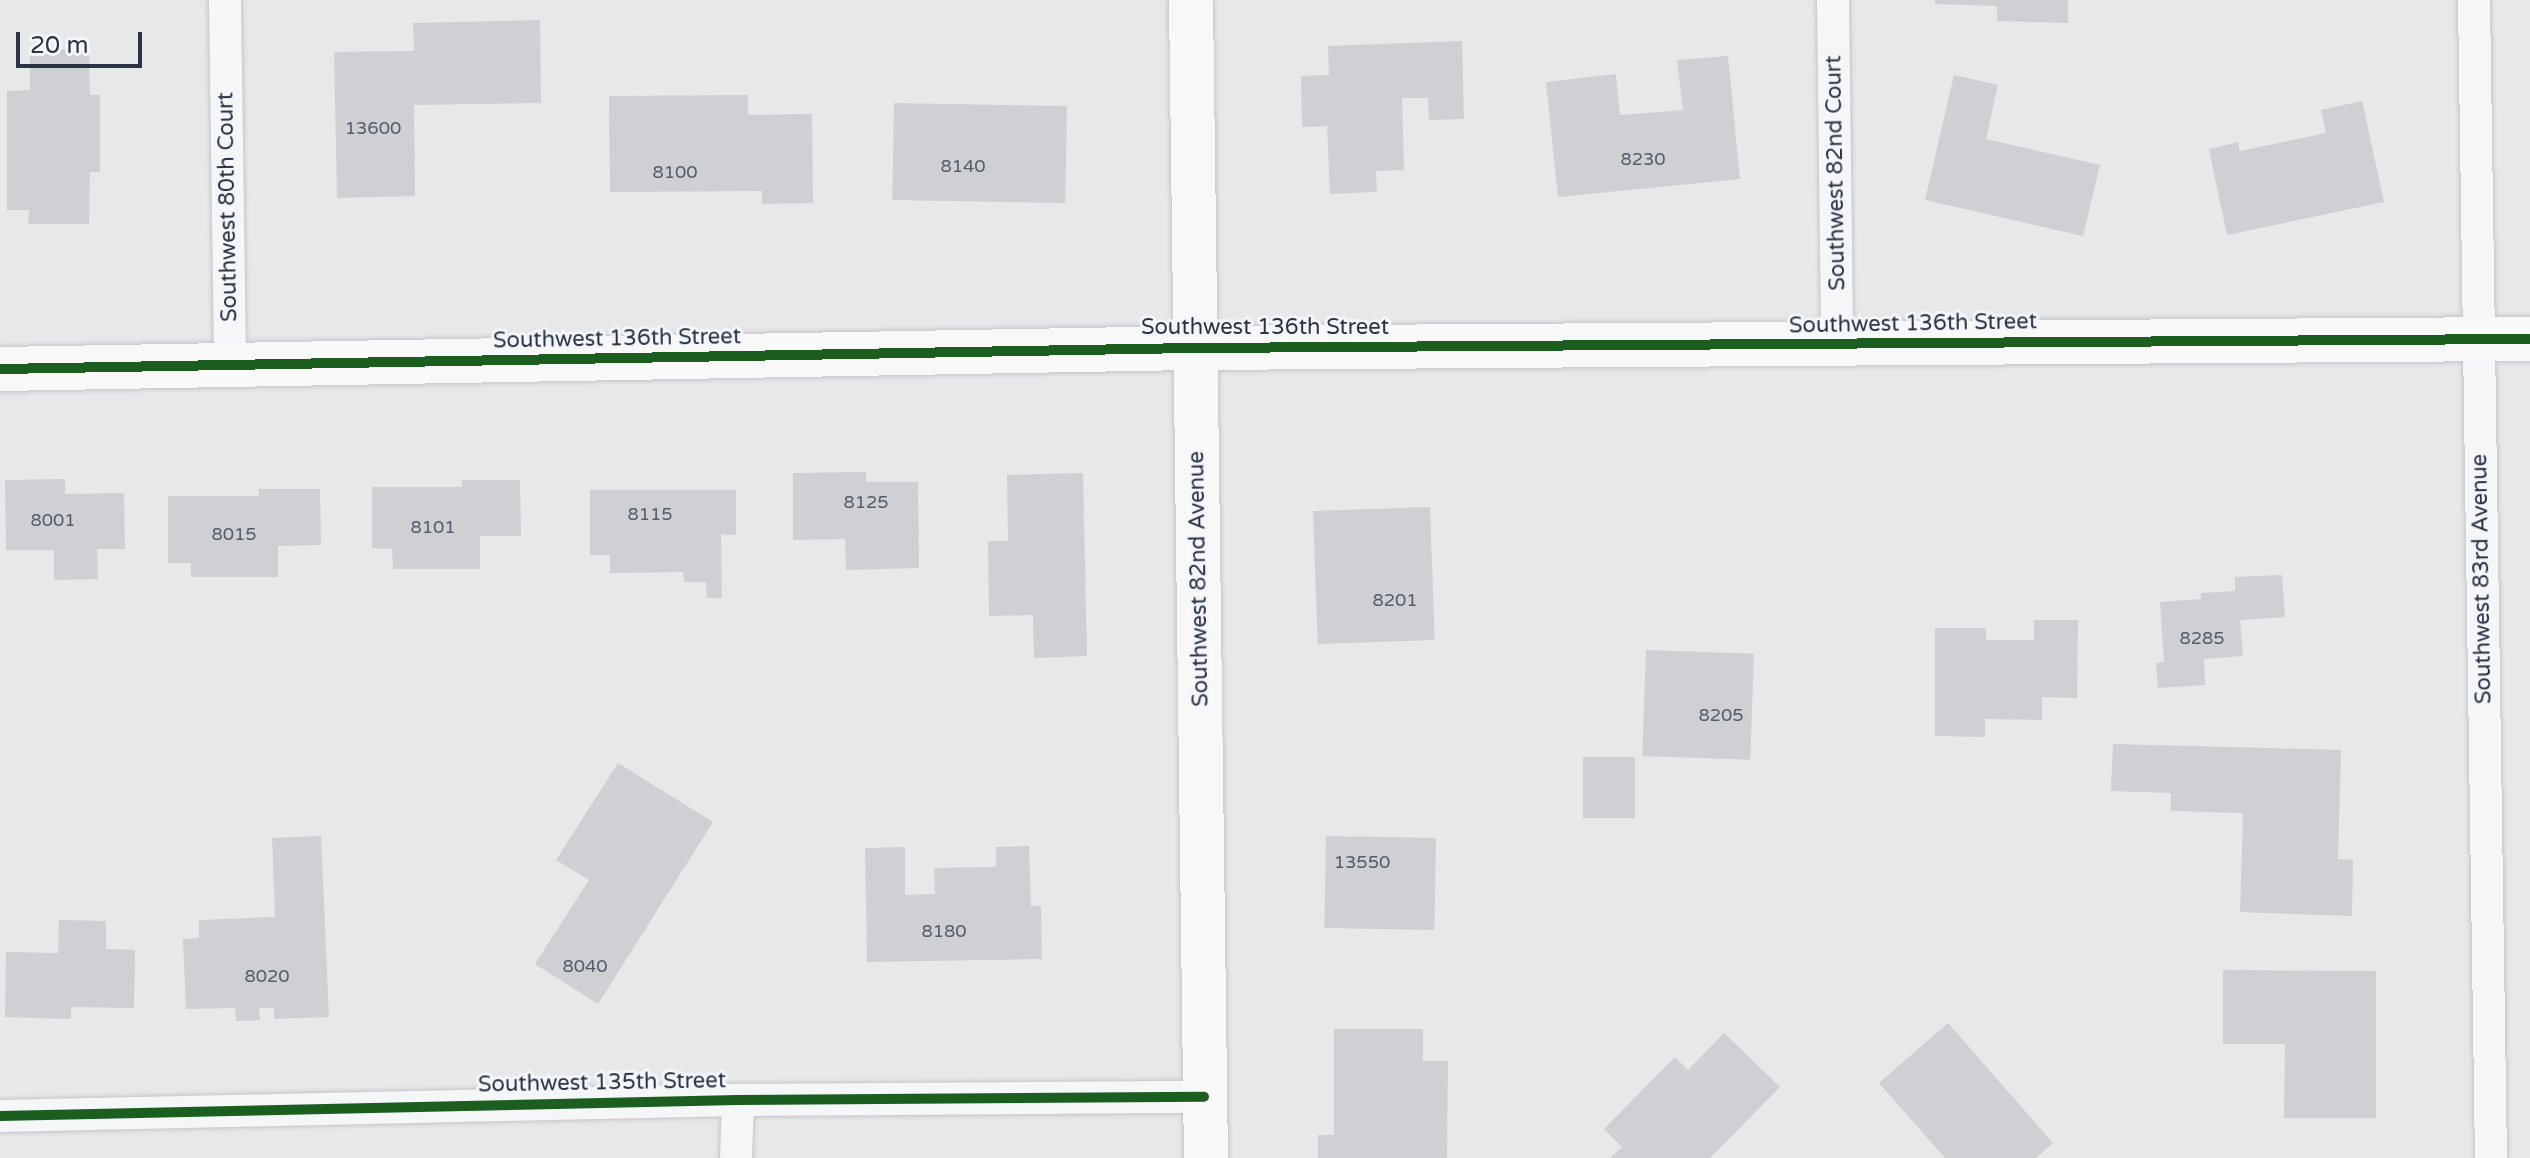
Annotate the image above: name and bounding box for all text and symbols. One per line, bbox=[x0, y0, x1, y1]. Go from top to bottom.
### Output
scale bar bbox=[20, 16, 146, 66]
text: 20 m bbox=[30, 31, 88, 60]
street label: Southwest 82nd Court bbox=[1821, 55, 1851, 291]
street label: Southwest 80th Court bbox=[213, 92, 243, 322]
house number: 13600 bbox=[345, 117, 401, 139]
house number: 8230 bbox=[1620, 148, 1666, 170]
house number: 8140 bbox=[940, 155, 986, 177]
house number: 8100 bbox=[652, 161, 698, 183]
street label: Southwest 136th Street bbox=[1789, 309, 2037, 339]
street label: Southwest 136th Street bbox=[1141, 315, 1389, 341]
street label: Southwest 136th Street bbox=[493, 324, 741, 354]
street label: Southwest 82nd Avenue bbox=[1184, 451, 1214, 707]
street label: Southwest 83rd Avenue bbox=[2467, 454, 2497, 704]
house number: 8125 bbox=[843, 491, 889, 513]
house number: 8115 bbox=[627, 503, 673, 525]
house number: 8001 bbox=[30, 509, 76, 531]
house number: 8101 bbox=[410, 516, 456, 538]
house number: 8015 bbox=[211, 523, 257, 545]
house number: 8201 bbox=[1372, 589, 1418, 611]
house number: 8285 bbox=[2179, 627, 2225, 649]
house number: 8205 bbox=[1698, 704, 1744, 726]
house number: 13550 bbox=[1334, 851, 1390, 873]
house number: 8180 bbox=[921, 920, 967, 942]
house number: 8040 bbox=[562, 955, 608, 977]
house number: 8020 bbox=[244, 965, 290, 987]
street label: Southwest 135th Street bbox=[478, 1068, 726, 1098]

